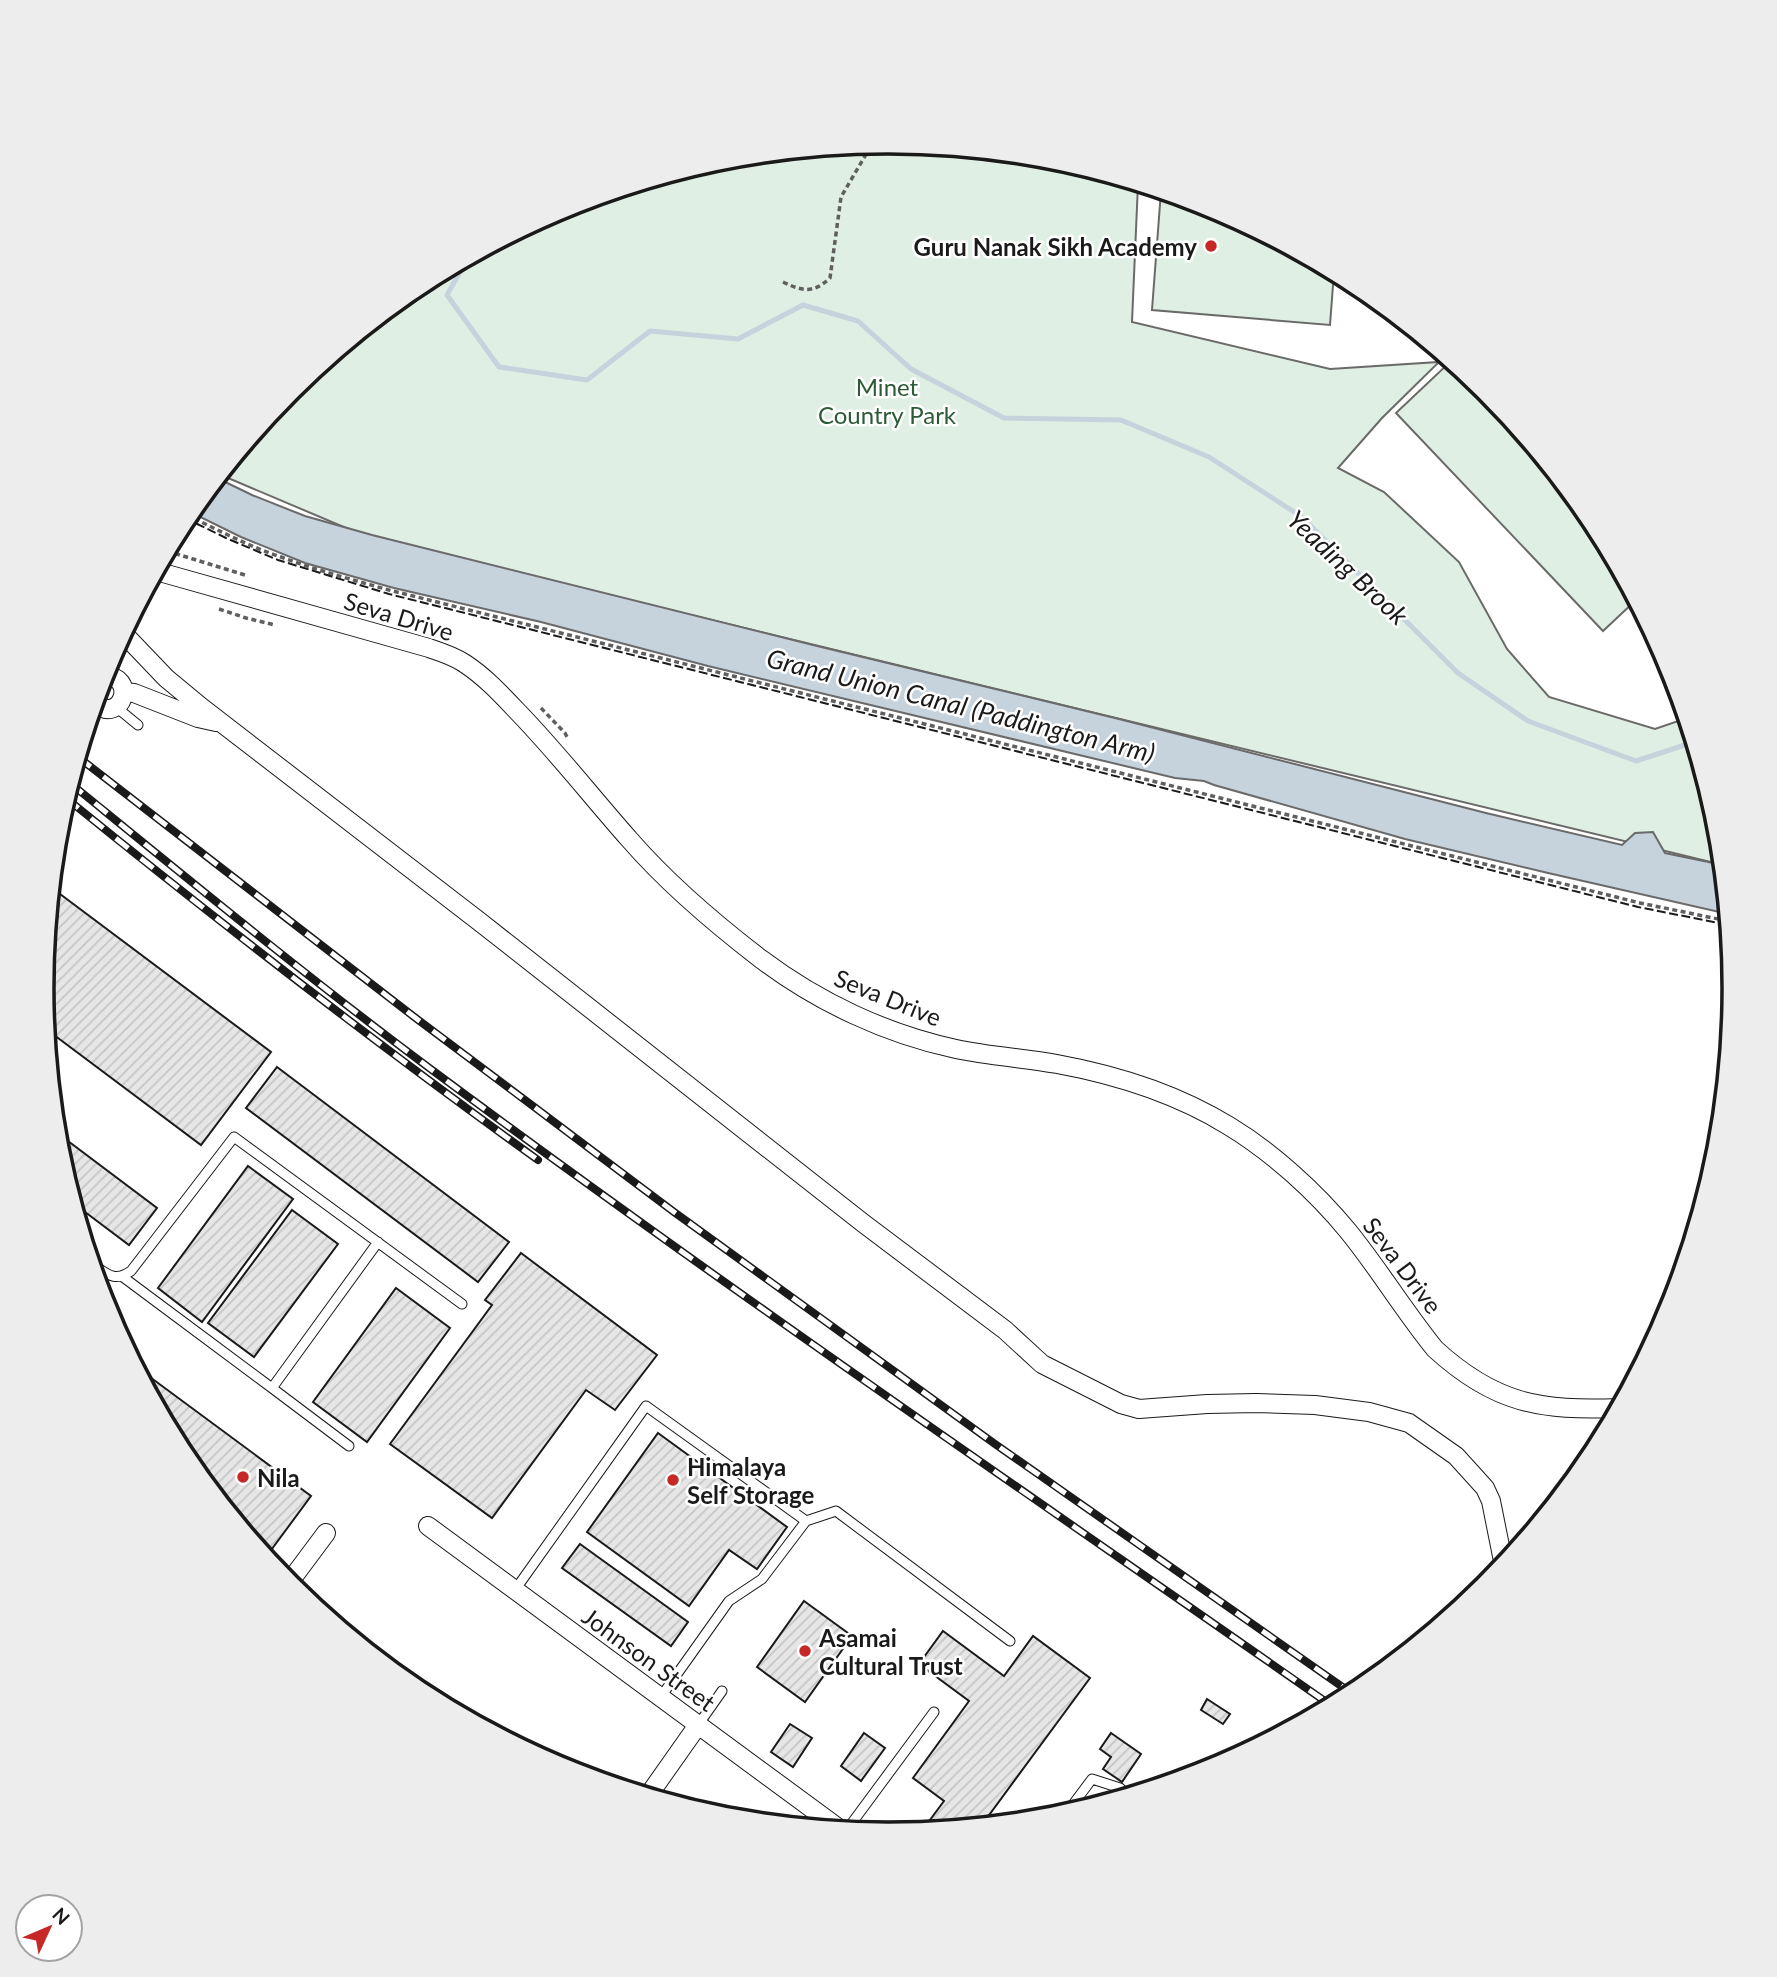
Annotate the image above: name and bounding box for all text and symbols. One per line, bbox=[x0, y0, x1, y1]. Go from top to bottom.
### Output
place label: Guru Nanak Sikh Academy bbox=[914, 232, 1197, 261]
marker: Guru Nanak Sikh Academy bbox=[1203, 238, 1219, 254]
park label: Minet Country Park bbox=[818, 372, 957, 429]
water label: Yeading Brook bbox=[1281, 503, 1416, 632]
street label: Seva Drive bbox=[341, 586, 457, 646]
water label: Grand Union Canal (Paddington Arm) bbox=[764, 641, 1158, 769]
street label: Seva Drive bbox=[830, 962, 946, 1032]
street label: Seva Drive bbox=[1357, 1211, 1449, 1319]
place label: Himalaya Self Storage bbox=[687, 1452, 815, 1509]
place label: Nila bbox=[257, 1463, 300, 1492]
marker: Nila bbox=[235, 1469, 251, 1485]
marker: Himalaya Self Storage bbox=[665, 1472, 681, 1488]
street label: Johnson Street bbox=[577, 1601, 721, 1717]
place label: Asamai Cultural Trust bbox=[818, 1623, 963, 1680]
marker: Asamai Cultural Trust bbox=[797, 1643, 813, 1659]
north arrow bbox=[14, 1893, 84, 1963]
text: N bbox=[48, 1903, 75, 1929]

